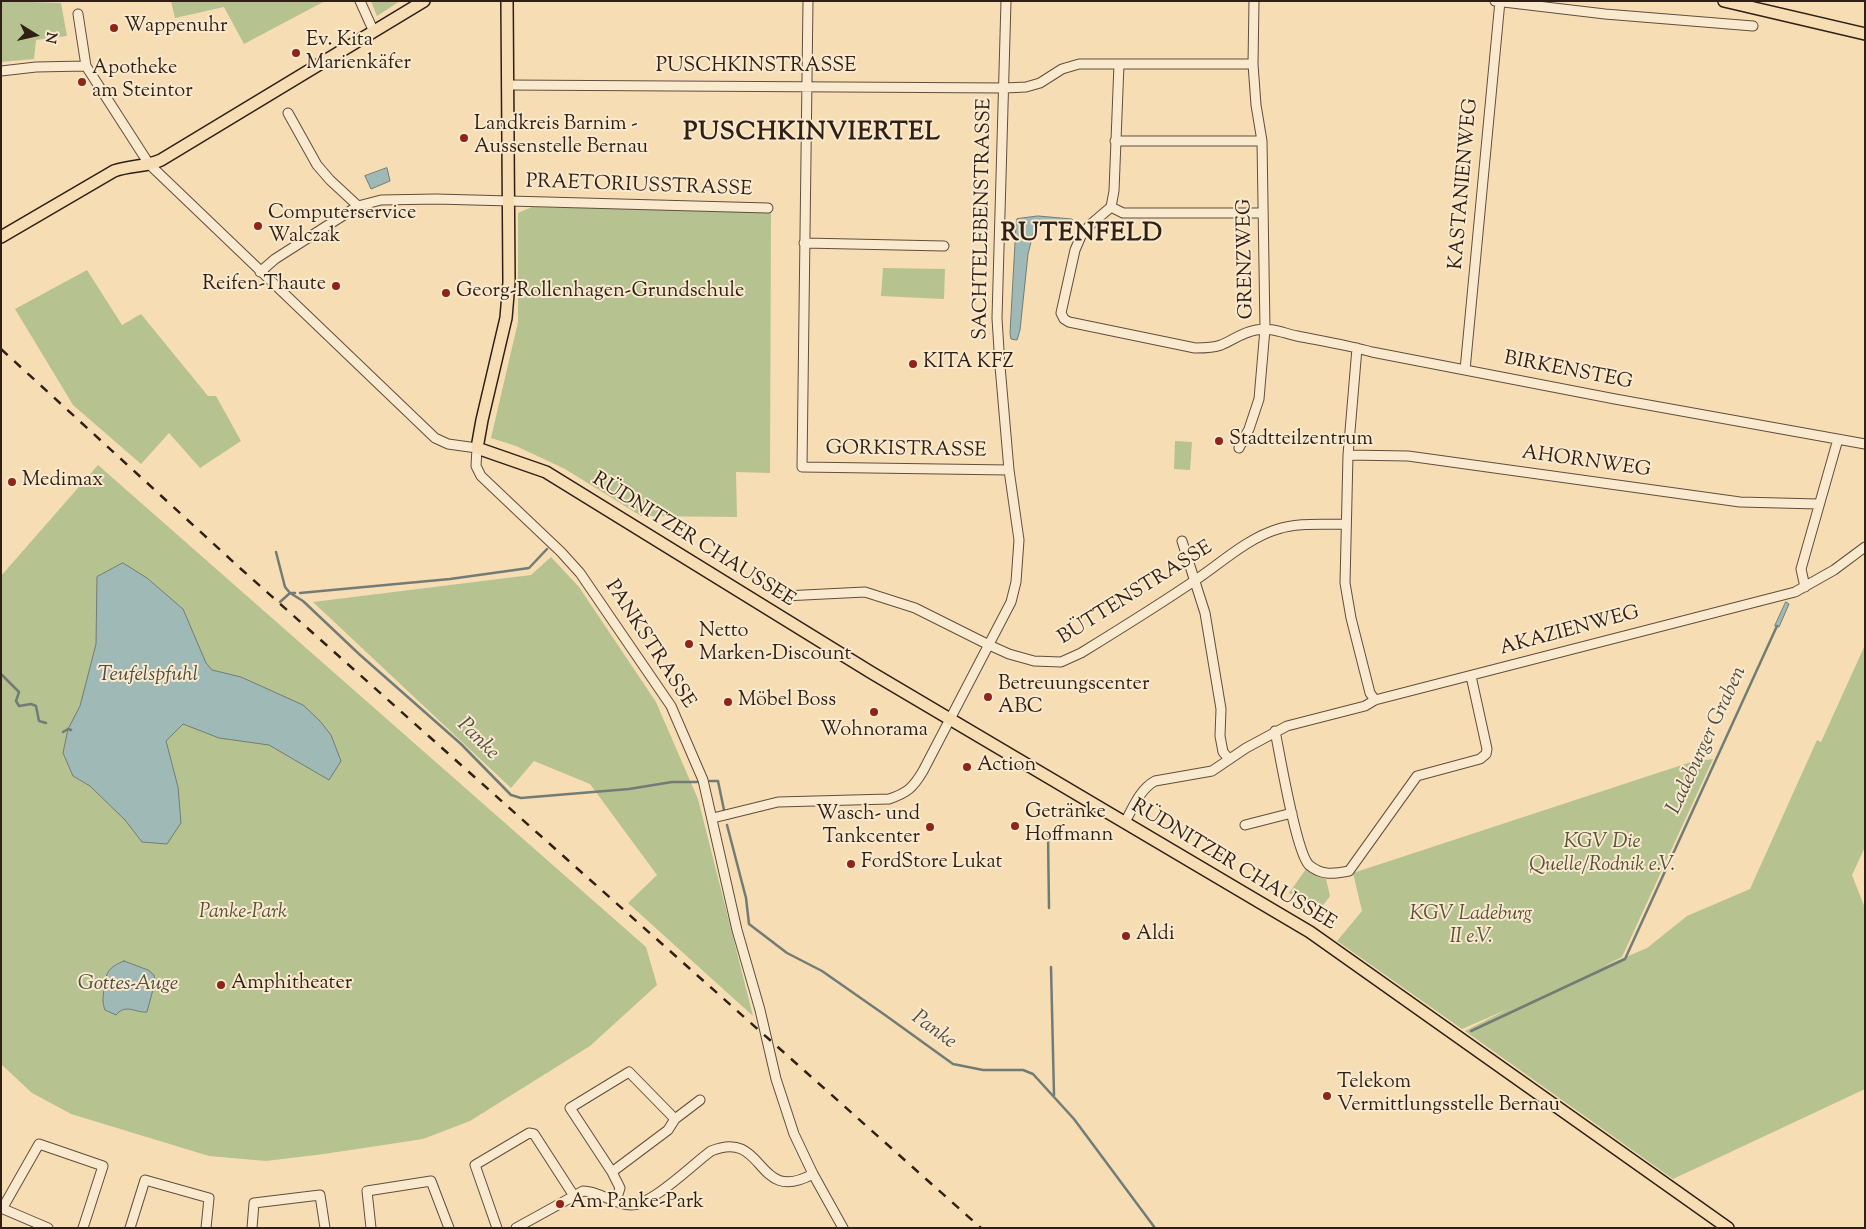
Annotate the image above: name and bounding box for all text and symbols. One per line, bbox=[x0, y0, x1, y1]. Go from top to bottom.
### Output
north arrow bbox=[10, 10, 60, 60]
place label: Wappenuhr bbox=[124, 16, 228, 40]
marker: Wappenuhr bbox=[108, 22, 120, 34]
text: N bbox=[39, 30, 61, 45]
place label: Ev. Kita Marienkäfer bbox=[306, 30, 411, 77]
marker: Ev. Kita Marienkäfer bbox=[290, 47, 302, 59]
street label: PUSCHKINSTRASSE bbox=[656, 56, 856, 80]
place label: Apotheke am Steintor bbox=[92, 58, 193, 105]
marker: Apotheke am Steintor bbox=[76, 76, 88, 88]
street label: KASTANIENWEG bbox=[1446, 97, 1484, 271]
street label: SACHTELEBENSTRASSE bbox=[970, 98, 998, 340]
place label: Landkreis Barnim - Aussenstelle Bernau bbox=[474, 114, 648, 161]
district label: PUSCHKINVIERTEL bbox=[681, 120, 943, 150]
marker: Landkreis Barnim - Aussenstelle Bernau bbox=[458, 132, 470, 144]
street label: PRAETORIUSSTRASSE bbox=[525, 171, 753, 203]
street label: GRENZWEG bbox=[1234, 198, 1260, 320]
place label: Computerservice Walczak bbox=[268, 203, 416, 250]
marker: Computerservice Walczak bbox=[252, 220, 264, 232]
district label: RUTENFELD bbox=[1000, 221, 1164, 251]
place label: Reifen-Thaute bbox=[202, 274, 326, 298]
marker: Reifen-Thaute bbox=[330, 280, 342, 292]
place label: Georg-Rollenhagen-Grundschule bbox=[456, 281, 744, 305]
marker: Georg-Rollenhagen-Grundschule bbox=[440, 287, 452, 299]
street label: BIRKENSTEG bbox=[1502, 348, 1634, 396]
place label: KITA KFZ bbox=[923, 352, 1014, 376]
marker: KITA KFZ bbox=[907, 358, 919, 370]
place label: Stadtteilzentrum bbox=[1229, 429, 1373, 453]
marker: Stadtteilzentrum bbox=[1213, 435, 1225, 447]
street label: GORKISTRASSE bbox=[825, 438, 987, 464]
street label: AHORNWEG bbox=[1520, 442, 1652, 484]
street label: RÜDNITZER CHAUSSEE bbox=[587, 469, 799, 613]
place label: Medimax bbox=[22, 470, 103, 494]
marker: Medimax bbox=[6, 476, 18, 488]
street label: BÜTTENSTRASSE bbox=[1054, 537, 1218, 651]
street label: PANKSTRASSE bbox=[599, 576, 699, 714]
street label: AKAZIENWEG bbox=[1498, 602, 1642, 662]
place label: Netto Marken-Discount bbox=[699, 621, 851, 668]
marker: Netto Marken-Discount bbox=[683, 638, 695, 650]
water label: Teufelspfuhl bbox=[98, 663, 198, 689]
water label: Ladeburger Graben bbox=[1663, 663, 1753, 819]
place label: Betreuungscenter ABC bbox=[998, 674, 1149, 721]
place label: Möbel Boss bbox=[738, 690, 836, 714]
marker: Betreuungscenter ABC bbox=[982, 691, 994, 703]
marker: Möbel Boss bbox=[722, 696, 734, 708]
marker: Wohnorama bbox=[868, 706, 880, 718]
water label: Panke bbox=[451, 714, 503, 766]
place label: Wohnorama bbox=[820, 720, 928, 744]
place label: Action bbox=[977, 755, 1036, 779]
marker: Action bbox=[961, 761, 973, 773]
street label: RÜDNITZER CHAUSSEE bbox=[1126, 795, 1340, 937]
place label: Getränke Hoffmann bbox=[1025, 802, 1113, 849]
place label: Wasch- und Tankcenter bbox=[816, 804, 920, 851]
marker: Getränke Hoffmann bbox=[1009, 820, 1021, 832]
marker: Wasch- und Tankcenter bbox=[924, 821, 936, 833]
park label: KGV Die Quelle/Rodnik e.V. bbox=[1529, 832, 1675, 879]
place label: FordStore Lukat bbox=[861, 852, 1002, 876]
marker: FordStore Lukat bbox=[845, 858, 857, 870]
park label: Panke-Park bbox=[199, 902, 287, 926]
park label: KGV Ladeburg II e.V. bbox=[1410, 904, 1532, 951]
place label: Aldi bbox=[1136, 924, 1175, 948]
marker: Aldi bbox=[1120, 930, 1132, 942]
water label: Gottes-Auge bbox=[78, 972, 178, 998]
place label: Amphitheater bbox=[231, 973, 352, 997]
marker: Amphitheater bbox=[215, 979, 227, 991]
water label: Panke bbox=[906, 1006, 960, 1056]
place label: Telekom Vermittlungsstelle Bernau bbox=[1337, 1072, 1560, 1119]
marker: Telekom Vermittlungsstelle Bernau bbox=[1321, 1090, 1333, 1102]
place label: Am Panke-Park bbox=[570, 1192, 704, 1216]
marker: Am Panke-Park bbox=[554, 1198, 566, 1210]

